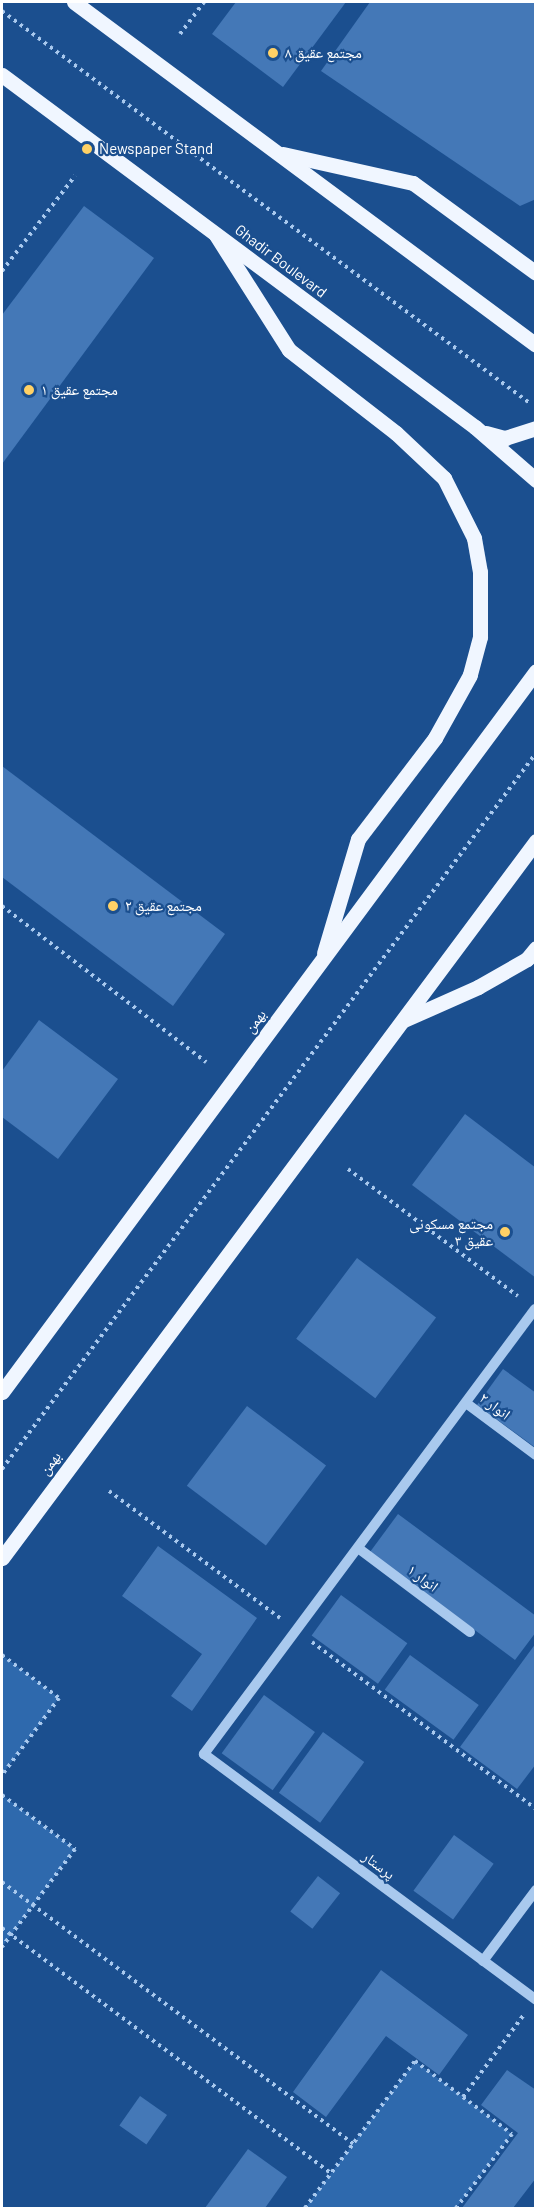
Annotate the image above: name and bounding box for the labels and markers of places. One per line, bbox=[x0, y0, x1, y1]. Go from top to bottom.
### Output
place label: مجتمع عقیق ۸ bbox=[285, 44, 362, 62]
marker: مجتمع عقیق ۸ bbox=[266, 46, 280, 60]
place label: Newspaper Stand bbox=[99, 140, 213, 158]
marker: Newspaper Stand bbox=[80, 142, 94, 156]
place label: مجتمع عقیق ۱ bbox=[41, 381, 118, 399]
marker: مجتمع عقیق ۱ bbox=[22, 383, 36, 397]
place label: مجتمع عقیق ۲ bbox=[125, 897, 202, 915]
marker: مجتمع عقیق ۲ bbox=[106, 899, 120, 913]
place label: مجتمع مسکونی عقیق ۳ bbox=[409, 1214, 493, 1249]
marker: مجتمع مسکونی عقیق ۳ bbox=[498, 1225, 512, 1239]

